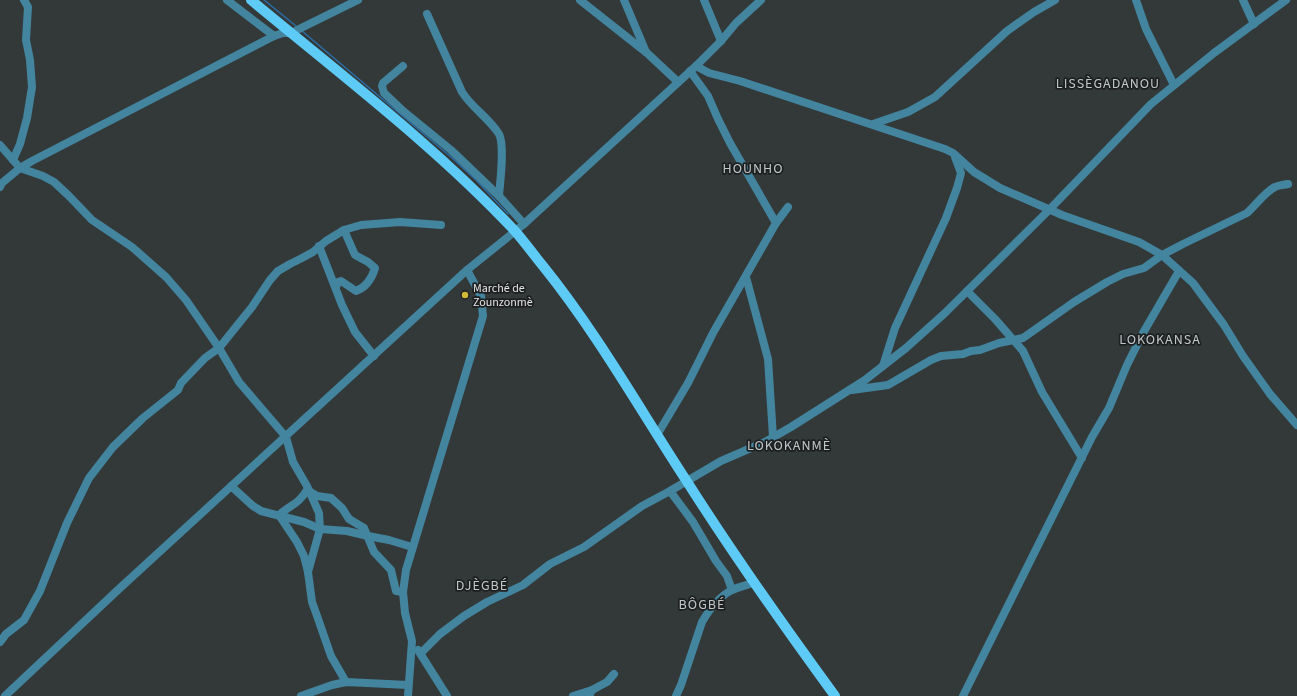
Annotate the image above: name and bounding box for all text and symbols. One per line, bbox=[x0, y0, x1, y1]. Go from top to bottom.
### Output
district label: LISSÈGADANOU bbox=[1056, 74, 1160, 94]
district label: HOUNHO bbox=[723, 159, 783, 179]
place label: Marché de Zounzonmè bbox=[473, 280, 533, 311]
marker: Marché de Zounzonmè bbox=[460, 290, 470, 300]
district label: LOKOKANSA bbox=[1119, 330, 1201, 350]
district label: LOKOKANMÈ bbox=[747, 436, 831, 456]
district label: DJÈGBÉ bbox=[456, 576, 508, 596]
district label: BÔGBÉ bbox=[679, 595, 725, 615]

